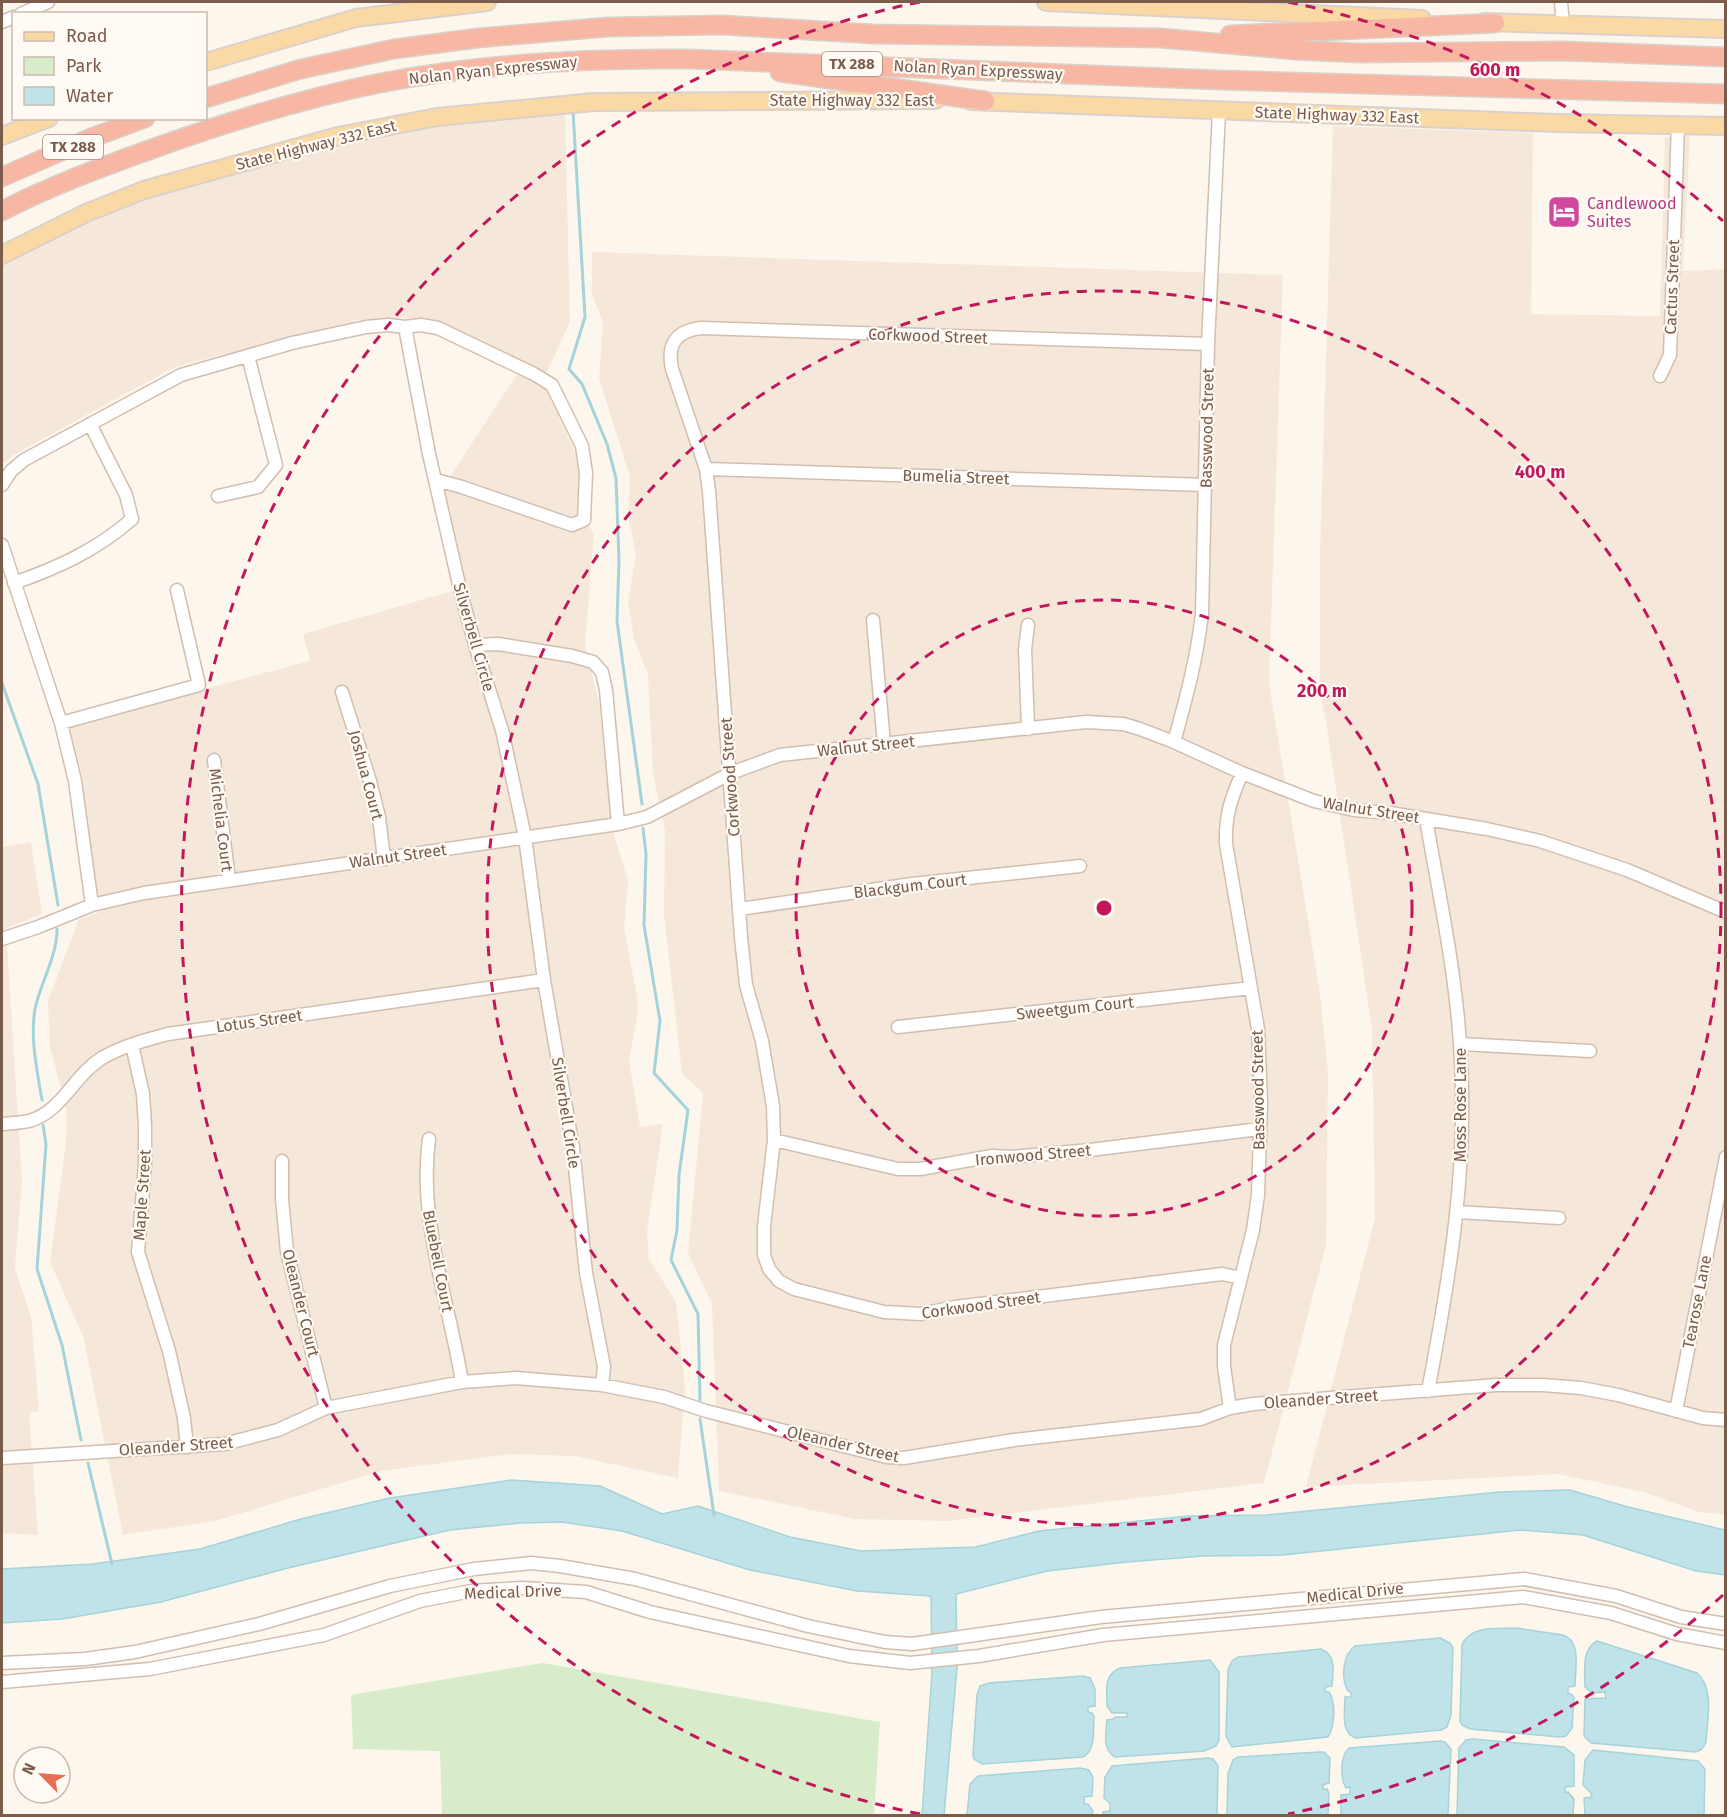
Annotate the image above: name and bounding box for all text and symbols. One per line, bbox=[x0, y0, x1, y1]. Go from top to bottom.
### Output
legend bbox=[12, 12, 207, 120]
text: Road bbox=[66, 25, 108, 47]
street label: Nolan Ryan Expressway bbox=[408, 52, 578, 88]
road number: TX 288 bbox=[822, 52, 882, 76]
text: Park bbox=[66, 55, 102, 77]
street label: Nolan Ryan Expressway bbox=[893, 56, 1063, 84]
text: 600 m bbox=[1470, 59, 1520, 81]
text: Water bbox=[66, 85, 113, 107]
street label: State Highway 332 East bbox=[770, 91, 935, 110]
street label: State Highway 332 East bbox=[1254, 103, 1420, 127]
street label: State Highway 332 East bbox=[234, 116, 398, 174]
road number: TX 288 bbox=[43, 135, 103, 159]
hotel icon: Candlewood Suites bbox=[1546, 194, 1582, 230]
place label: Candlewood Suites bbox=[1587, 194, 1677, 231]
street label: Cactus Street bbox=[1661, 239, 1683, 335]
street label: Corkwood Street bbox=[868, 324, 988, 348]
street label: Basswood Street bbox=[1196, 367, 1218, 488]
text: 400 m bbox=[1515, 461, 1565, 483]
street label: Bumelia Street bbox=[902, 466, 1010, 488]
street label: Silverbell Circle bbox=[449, 580, 499, 694]
text: 200 m bbox=[1297, 680, 1347, 702]
street label: Corkwood Street bbox=[716, 716, 744, 837]
street label: Joshua Court bbox=[345, 728, 387, 822]
street label: Walnut Street bbox=[816, 731, 916, 761]
street label: Michelia Court bbox=[205, 767, 237, 873]
street label: Walnut Street bbox=[1321, 793, 1421, 827]
street label: Walnut Street bbox=[348, 840, 448, 872]
street label: Blackgum Court bbox=[853, 870, 968, 902]
centre of rings bbox=[1094, 898, 1114, 918]
street label: Sweetgum Court bbox=[1015, 992, 1135, 1024]
street label: Lotus Street bbox=[215, 1005, 304, 1036]
street label: Basswood Street bbox=[1247, 1029, 1269, 1150]
street label: Moss Rose Lane bbox=[1451, 1048, 1470, 1162]
street label: Silverbell Circle bbox=[548, 1056, 584, 1170]
street label: Ironwood Street bbox=[974, 1140, 1092, 1170]
street label: Maple Street bbox=[129, 1148, 155, 1241]
street label: Bluebell Court bbox=[419, 1208, 457, 1314]
street label: Oleander Court bbox=[278, 1247, 324, 1359]
street label: Tearose Lane bbox=[1679, 1254, 1715, 1350]
street label: Corkwood Street bbox=[920, 1287, 1042, 1323]
street label: Oleander Street bbox=[1263, 1386, 1379, 1412]
street label: Oleander Street bbox=[785, 1422, 901, 1466]
street label: Oleander Street bbox=[118, 1433, 234, 1459]
street label: Medical Drive bbox=[1305, 1578, 1405, 1608]
street label: Medical Drive bbox=[464, 1581, 562, 1603]
north arrow bbox=[12, 1745, 72, 1805]
text: N bbox=[18, 1760, 40, 1778]

